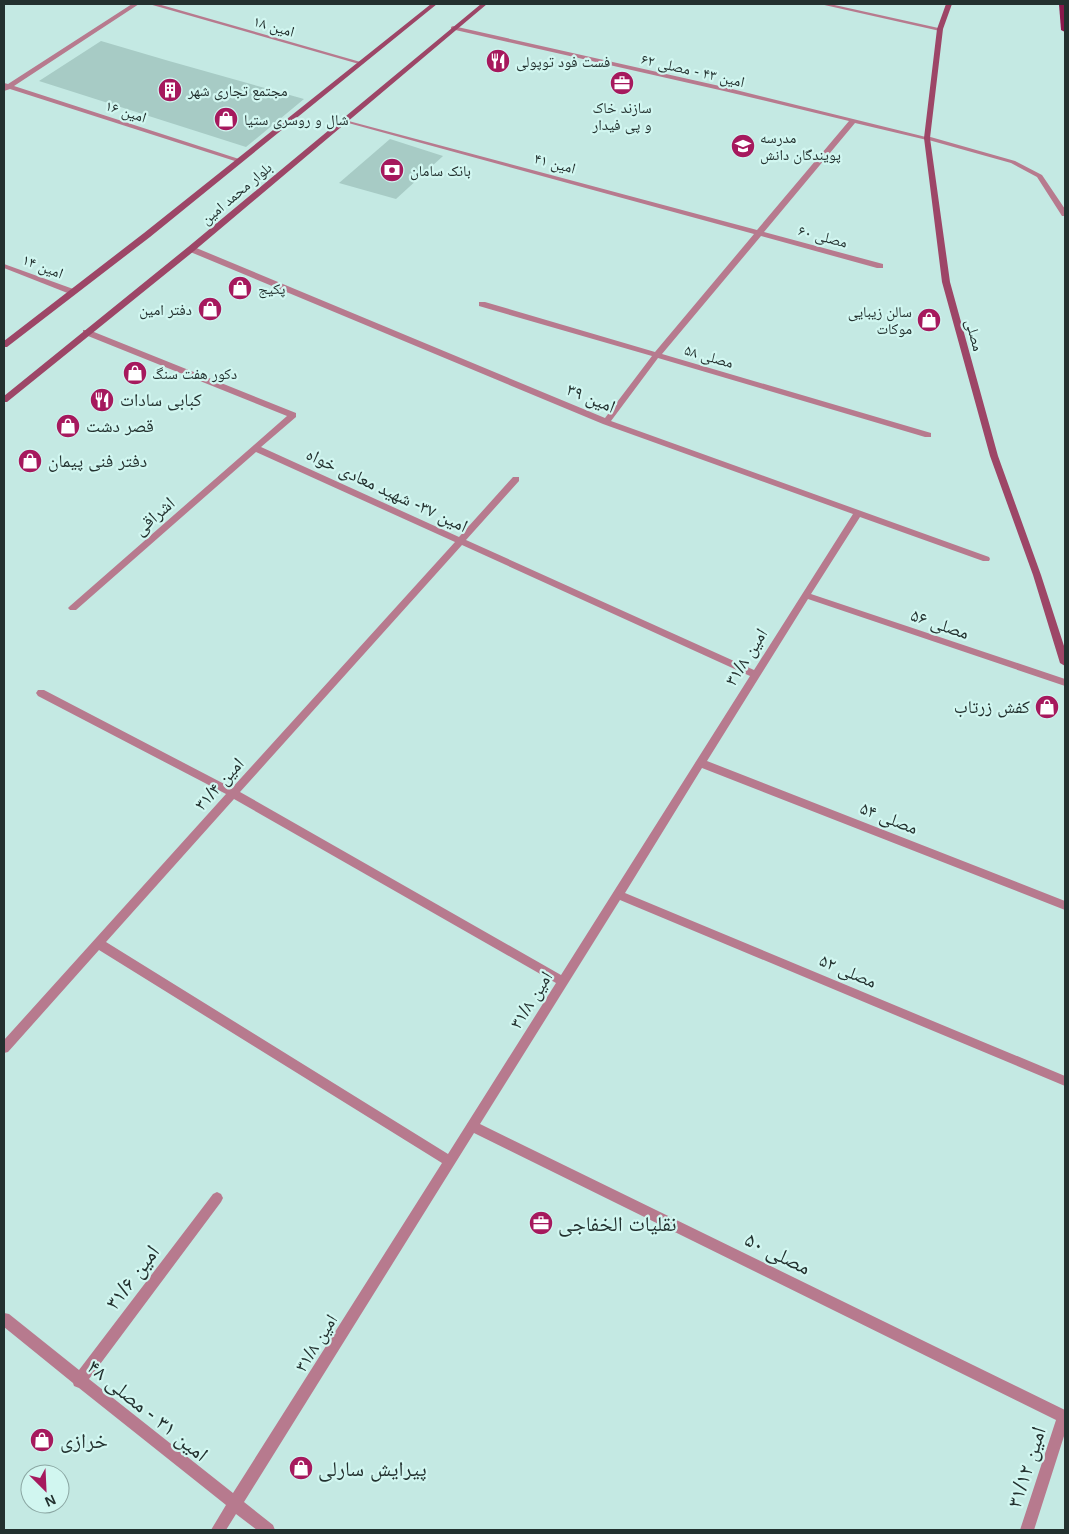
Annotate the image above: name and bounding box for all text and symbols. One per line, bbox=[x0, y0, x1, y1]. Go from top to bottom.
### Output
street label: امین ۱۸ bbox=[251, 12, 297, 42]
restaurant icon: فست فود توپولی bbox=[485, 48, 511, 74]
street label: امین ۴۳ - مصلی ۶۲ bbox=[639, 50, 746, 92]
place label: فست فود توپولی bbox=[516, 53, 610, 72]
office icon: سازند خاک و پی فیدار bbox=[609, 70, 635, 96]
building icon: مجتمع تجاری شهر bbox=[157, 77, 183, 103]
place label: مجتمع تجاری شهر bbox=[187, 82, 288, 101]
street label: امین ۱۶ bbox=[103, 96, 149, 128]
place label: سازند خاک و پی فیدار bbox=[592, 99, 652, 135]
shop icon: شال و روسری ستیا bbox=[213, 106, 239, 132]
place label: شال و روسری ستیا bbox=[244, 111, 349, 130]
place label: مدرسه پویندگان دانش bbox=[760, 129, 841, 165]
school or university icon: مدرسه پویندگان دانش bbox=[730, 133, 756, 159]
street label: امین ۴۱ bbox=[532, 149, 578, 179]
bank icon: بانک سامان bbox=[379, 157, 405, 183]
street label: بلوار محمد امین bbox=[197, 158, 276, 229]
place label: بانک سامان bbox=[410, 162, 471, 181]
street label: مصلی ۶۰ bbox=[796, 221, 850, 253]
street label: امین ۱۴ bbox=[20, 250, 66, 283]
shop icon: پکیج bbox=[227, 275, 253, 301]
place label: پکیج bbox=[258, 280, 285, 299]
shop icon: دفتر امین bbox=[197, 296, 223, 322]
place label: دفتر امین bbox=[139, 301, 192, 320]
place label: سالن زیبایی موکات bbox=[848, 303, 912, 338]
shop icon: سالن زیبایی موکات bbox=[916, 307, 942, 333]
street label: مصلی bbox=[961, 317, 987, 354]
street label: مصلی ۵۸ bbox=[682, 341, 736, 373]
shop icon: دکور هفت سنگ bbox=[122, 360, 148, 386]
place label: دکور هفت سنگ bbox=[152, 365, 237, 383]
street label: امین ۳۹ bbox=[563, 379, 618, 418]
restaurant icon: کبابی سادات bbox=[89, 387, 115, 413]
place label: کبابی سادات bbox=[120, 390, 202, 411]
shop icon: قصر دشت bbox=[55, 413, 81, 439]
place label: قصر دشت bbox=[86, 416, 154, 436]
street label: امین ۳۷- شهید معادی خواه bbox=[303, 444, 471, 537]
shop icon: دفتر فنی پیمان bbox=[17, 448, 43, 474]
place label: دفتر فنی پیمان bbox=[48, 451, 147, 472]
street label: اشراقی bbox=[129, 493, 179, 540]
street label: مصلی ۵۶ bbox=[908, 605, 972, 644]
street label: امین ۳۱/۸ bbox=[721, 625, 772, 690]
shop icon: کفش زرتاب bbox=[1034, 694, 1060, 720]
place label: کفش زرتاب bbox=[954, 697, 1031, 718]
street label: امین ۳۱/۴ bbox=[190, 754, 249, 815]
street label: مصلی ۵۴ bbox=[857, 798, 921, 839]
street label: مصلی ۵۲ bbox=[816, 950, 880, 993]
street label: امین ۳۱/۸ bbox=[506, 968, 557, 1033]
office icon: نقلیات الخفاجی bbox=[528, 1210, 554, 1236]
place label: نقلیات الخفاجی bbox=[558, 1212, 677, 1237]
street label: مصلی ۵۰ bbox=[741, 1227, 815, 1281]
street label: امین ۳۱/۶ bbox=[100, 1240, 165, 1315]
street label: امین ۳۱/۸ bbox=[291, 1311, 342, 1376]
street label: امین ۳۱ - مصلی ۴۸ bbox=[82, 1355, 213, 1467]
street label: امین ۳۱/۱۲ bbox=[1002, 1424, 1052, 1511]
shop icon: خرازی bbox=[29, 1427, 55, 1453]
place label: خرازی bbox=[60, 1429, 108, 1453]
shop icon: پیرایش سارلی bbox=[288, 1455, 314, 1481]
place label: پیرایش سارلی bbox=[318, 1457, 427, 1482]
north arrow bbox=[20, 1464, 70, 1514]
text: N bbox=[42, 1492, 58, 1510]

